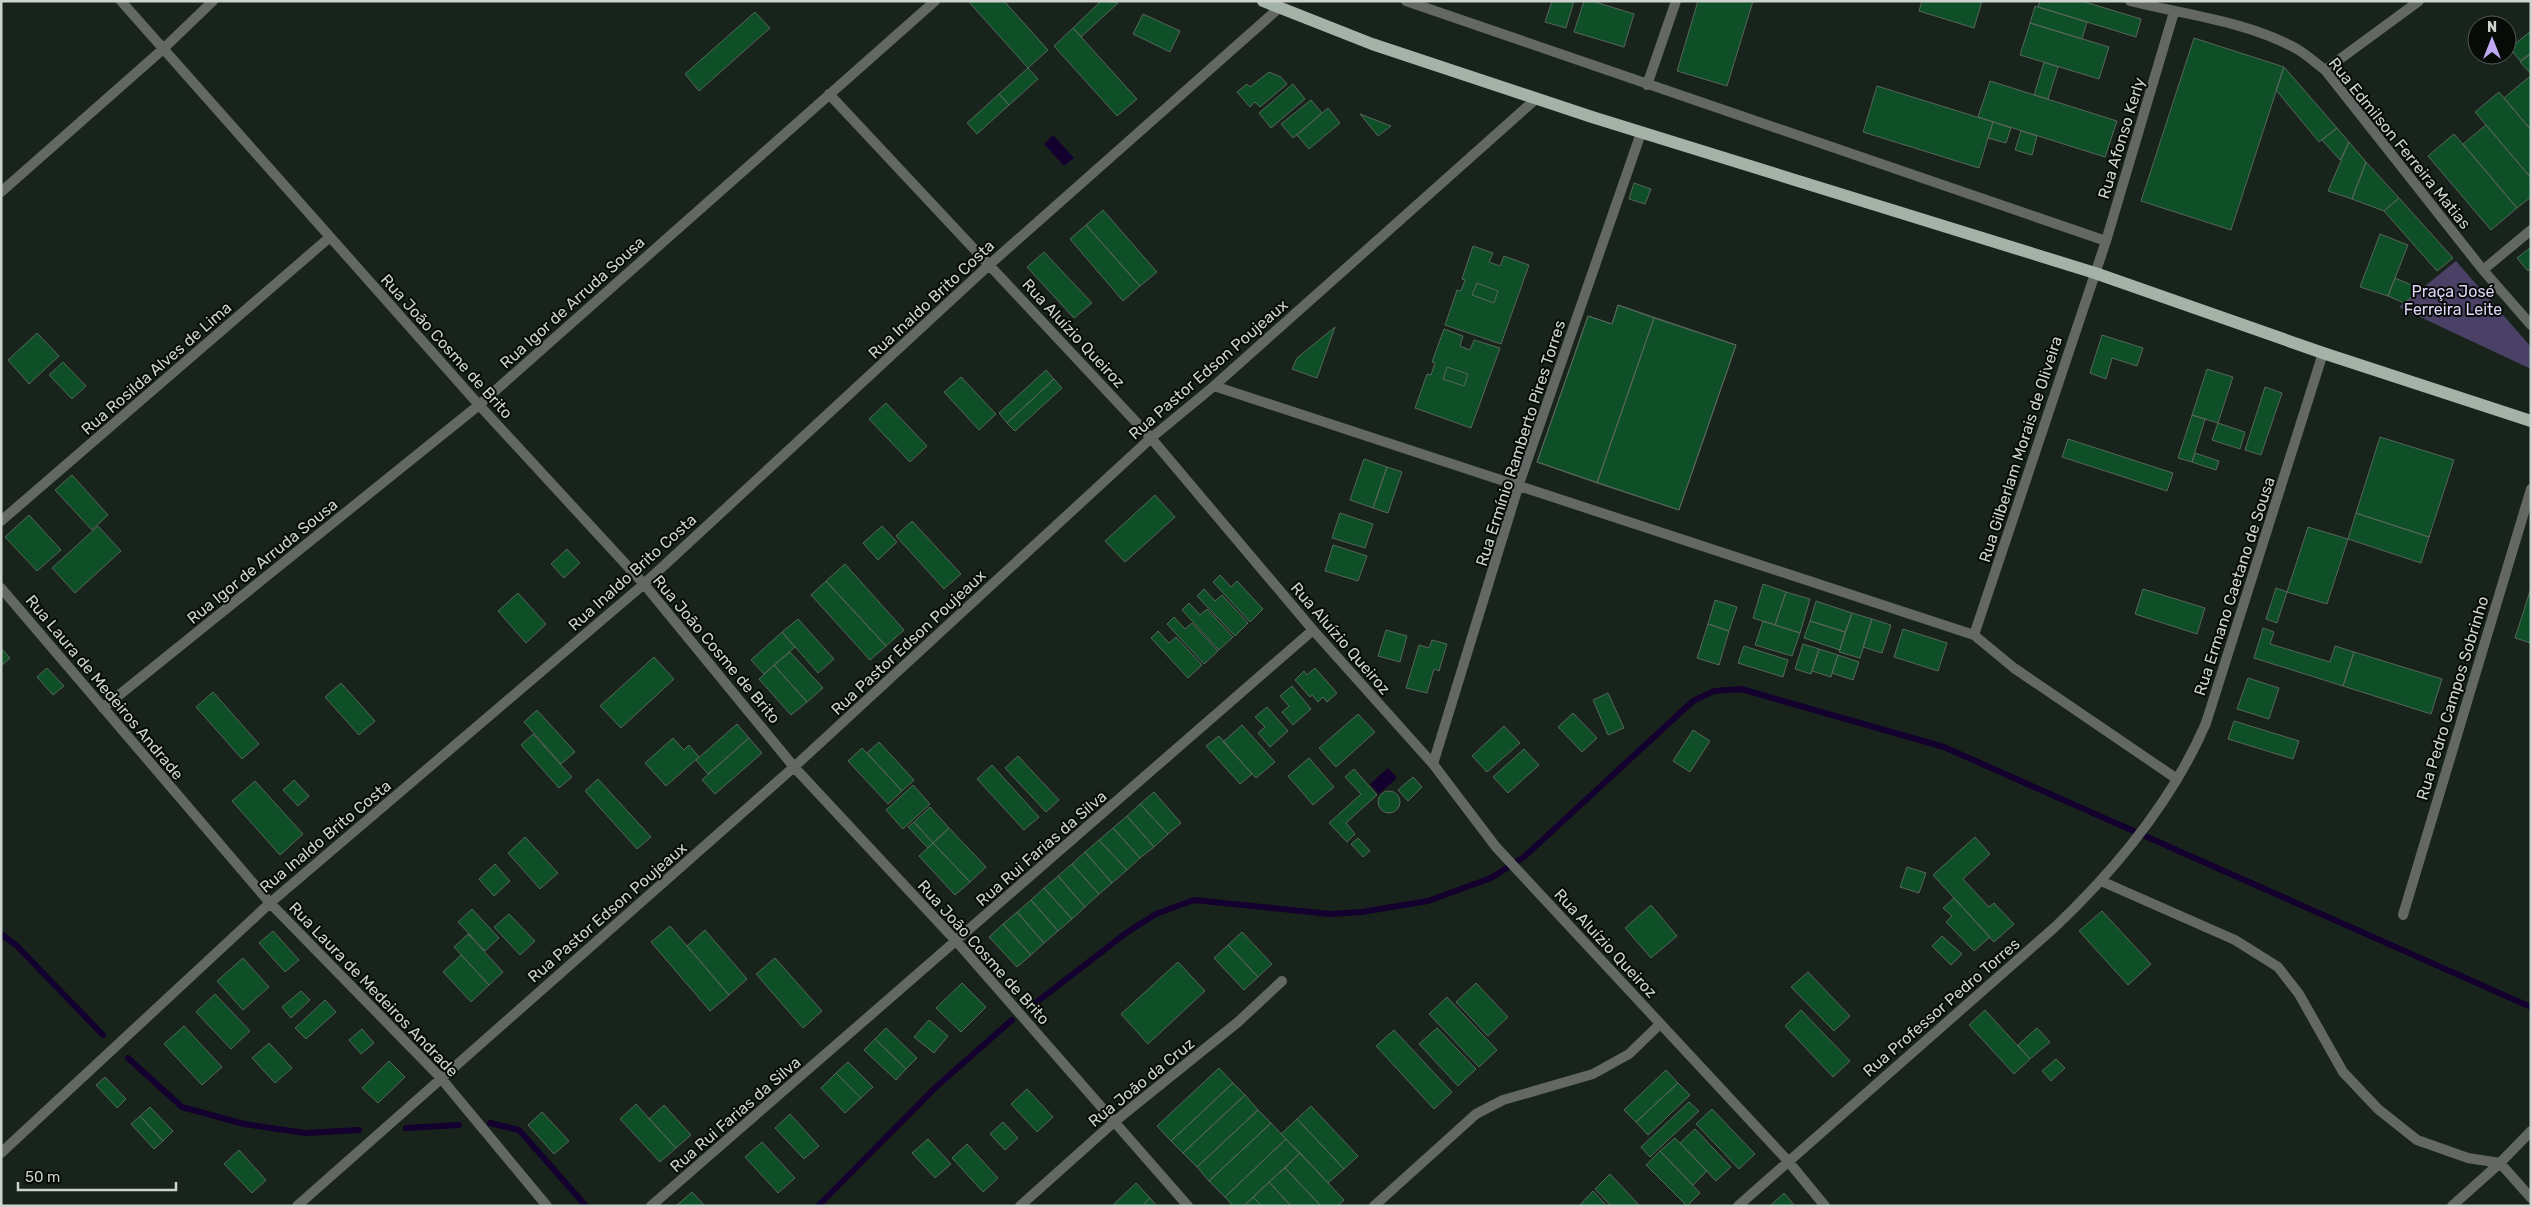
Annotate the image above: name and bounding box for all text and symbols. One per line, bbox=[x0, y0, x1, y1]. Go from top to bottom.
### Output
north arrow bbox=[2467, 15, 2517, 65]
text: N bbox=[2487, 19, 2497, 36]
street label: Rua Edmilson Ferreira Matias bbox=[2325, 54, 2475, 233]
street label: Rua Afonso Kerly bbox=[2094, 75, 2149, 201]
street label: Rua Igor de Arruda Sousa bbox=[496, 232, 649, 372]
street label: Rua Inaldo Brito Costa bbox=[864, 236, 998, 363]
street label: Rua João Cosme de Brito bbox=[377, 270, 516, 422]
street label: Rua Aluízio Queiroz bbox=[1018, 275, 1129, 392]
park label: Praça José Ferreira Leite bbox=[2404, 282, 2502, 319]
street label: Rua Pastor Edson Poujeaux bbox=[1125, 295, 1292, 444]
street label: Rua Rosilda Alves de Lima bbox=[77, 298, 235, 439]
street label: Rua Ermínio Ramberto Pires Torres bbox=[1472, 318, 1569, 569]
street label: Rua Gilberlam Morais de Oliveira bbox=[1975, 334, 2066, 565]
street label: Rua Ermano Caetano de Sousa bbox=[2190, 474, 2279, 698]
street label: Rua Igor de Arruda Sousa bbox=[183, 495, 341, 628]
street label: Rua Inaldo Brito Costa bbox=[565, 510, 700, 635]
street label: Rua Pastor Edson Poujeaux bbox=[827, 566, 990, 719]
street label: Rua João Cosme de Brito bbox=[649, 571, 784, 727]
street label: Rua Aluízio Queiroz bbox=[1287, 578, 1394, 698]
street label: Rua Laura de Medeiros Andrade bbox=[22, 591, 188, 784]
street label: Rua Pedro Campos Sobrinho bbox=[2412, 594, 2493, 802]
street label: Rua Inaldo Brito Costa bbox=[256, 776, 395, 897]
street label: Rua Rui Farias da Silva bbox=[972, 787, 1110, 910]
street label: Rua Pastor Edson Poujeaux bbox=[524, 838, 691, 987]
street label: Rua João Cosme de Brito bbox=[914, 876, 1053, 1028]
street label: Rua Aluízio Queiroz bbox=[1550, 885, 1661, 1002]
street label: Rua Laura de Medeiros Andrade bbox=[285, 898, 462, 1081]
street label: Rua Professor Pedro Torres bbox=[1859, 934, 2024, 1081]
street label: Rua João da Cruz bbox=[1084, 1034, 1198, 1131]
street label: Rua Rui Farias da Silva bbox=[666, 1053, 804, 1176]
scale bar bbox=[18, 1160, 175, 1192]
text: 50 m bbox=[25, 1168, 60, 1186]

